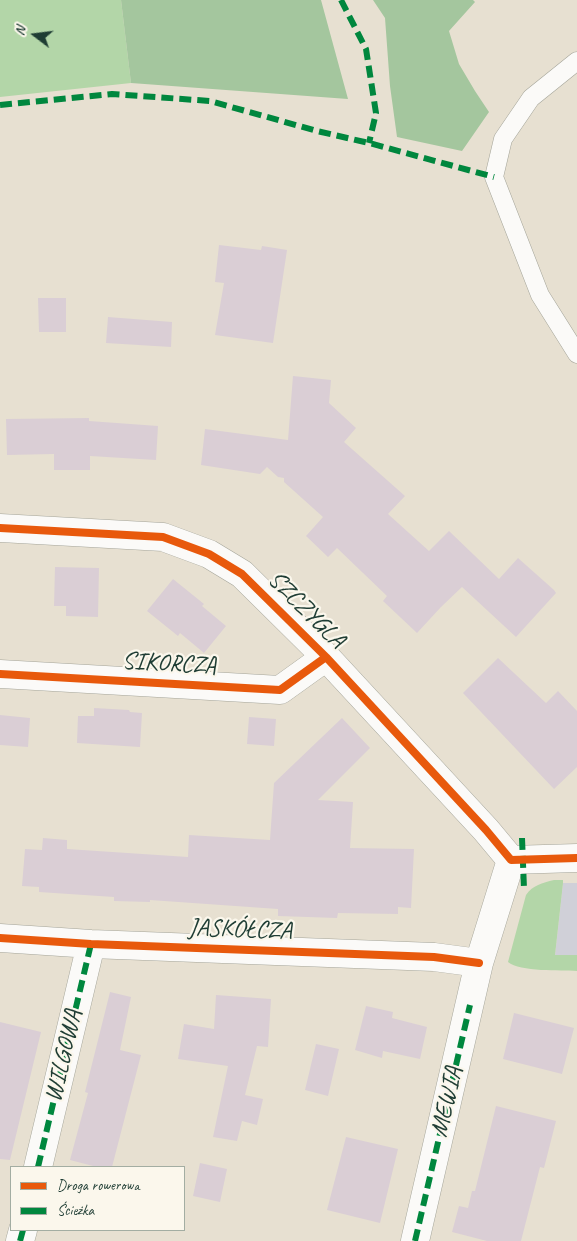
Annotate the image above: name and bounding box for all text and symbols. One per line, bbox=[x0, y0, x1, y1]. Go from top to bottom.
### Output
north arrow bbox=[10, 10, 60, 60]
text: N bbox=[11, 25, 29, 37]
street label: SZCZYGLA bbox=[261, 565, 351, 655]
street label: SIKORCZA bbox=[121, 647, 217, 681]
street label: JASKÓŁCZA bbox=[188, 913, 292, 947]
street label: WILGOWA bbox=[39, 1007, 89, 1105]
street label: MEWIA bbox=[424, 1064, 470, 1140]
legend bbox=[10, 1166, 185, 1231]
text: Droga rowerowa bbox=[57, 1176, 139, 1195]
text: Ścieżka bbox=[57, 1201, 94, 1220]

